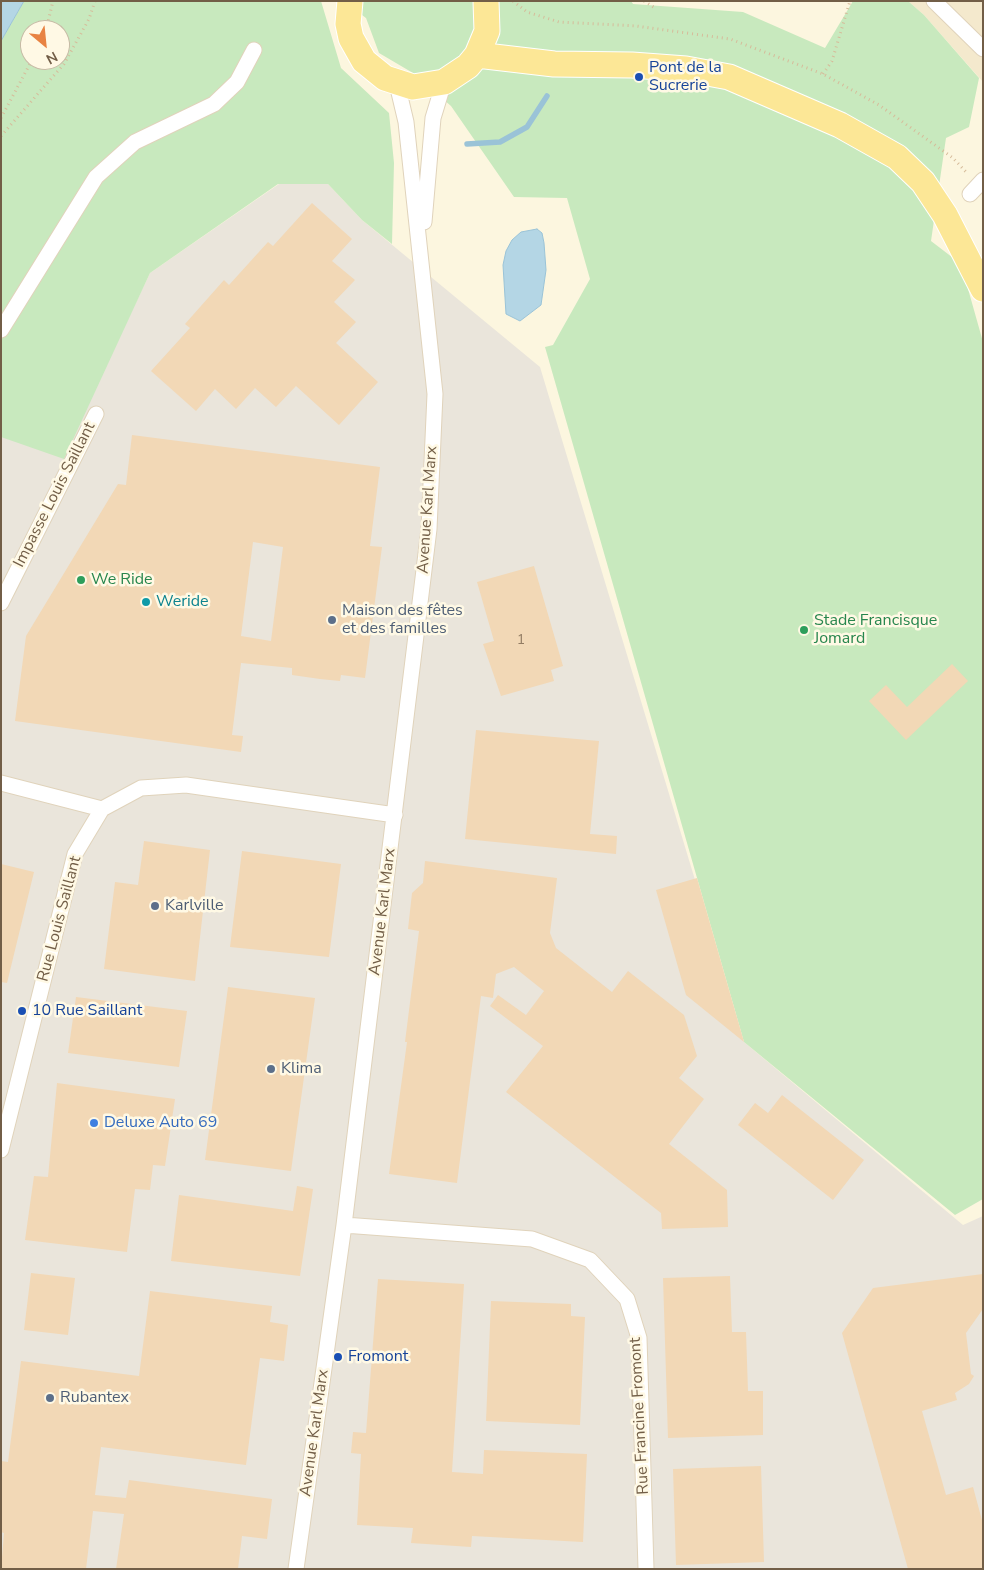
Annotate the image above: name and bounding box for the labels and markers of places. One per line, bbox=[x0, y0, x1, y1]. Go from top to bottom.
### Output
place label: Pont de la Sucrerie bbox=[649, 58, 722, 96]
marker: Pont de la Sucrerie bbox=[633, 71, 645, 83]
place label: We Ride bbox=[91, 570, 153, 590]
marker: We Ride bbox=[75, 574, 87, 586]
place label: Weride bbox=[156, 592, 208, 612]
marker: Weride bbox=[140, 596, 152, 608]
place label: Maison des fêtes et des familles bbox=[342, 601, 463, 639]
place label: Stade Francisque Jomard bbox=[814, 611, 937, 649]
marker: Maison des fêtes et des familles bbox=[326, 614, 338, 626]
marker: Stade Francisque Jomard bbox=[798, 624, 810, 636]
place label: Karlville bbox=[165, 896, 224, 916]
marker: Karlville bbox=[149, 900, 161, 912]
place label: 10 Rue Saillant bbox=[32, 1001, 142, 1021]
marker: 10 Rue Saillant bbox=[16, 1005, 28, 1017]
place label: Klima bbox=[281, 1059, 322, 1079]
marker: Klima bbox=[265, 1063, 277, 1075]
place label: Deluxe Auto 69 bbox=[104, 1113, 217, 1133]
marker: Deluxe Auto 69 bbox=[88, 1117, 100, 1129]
place label: Fromont bbox=[348, 1347, 408, 1367]
marker: Fromont bbox=[332, 1351, 344, 1363]
place label: Rubantex bbox=[60, 1388, 129, 1408]
marker: Rubantex bbox=[44, 1392, 56, 1404]

